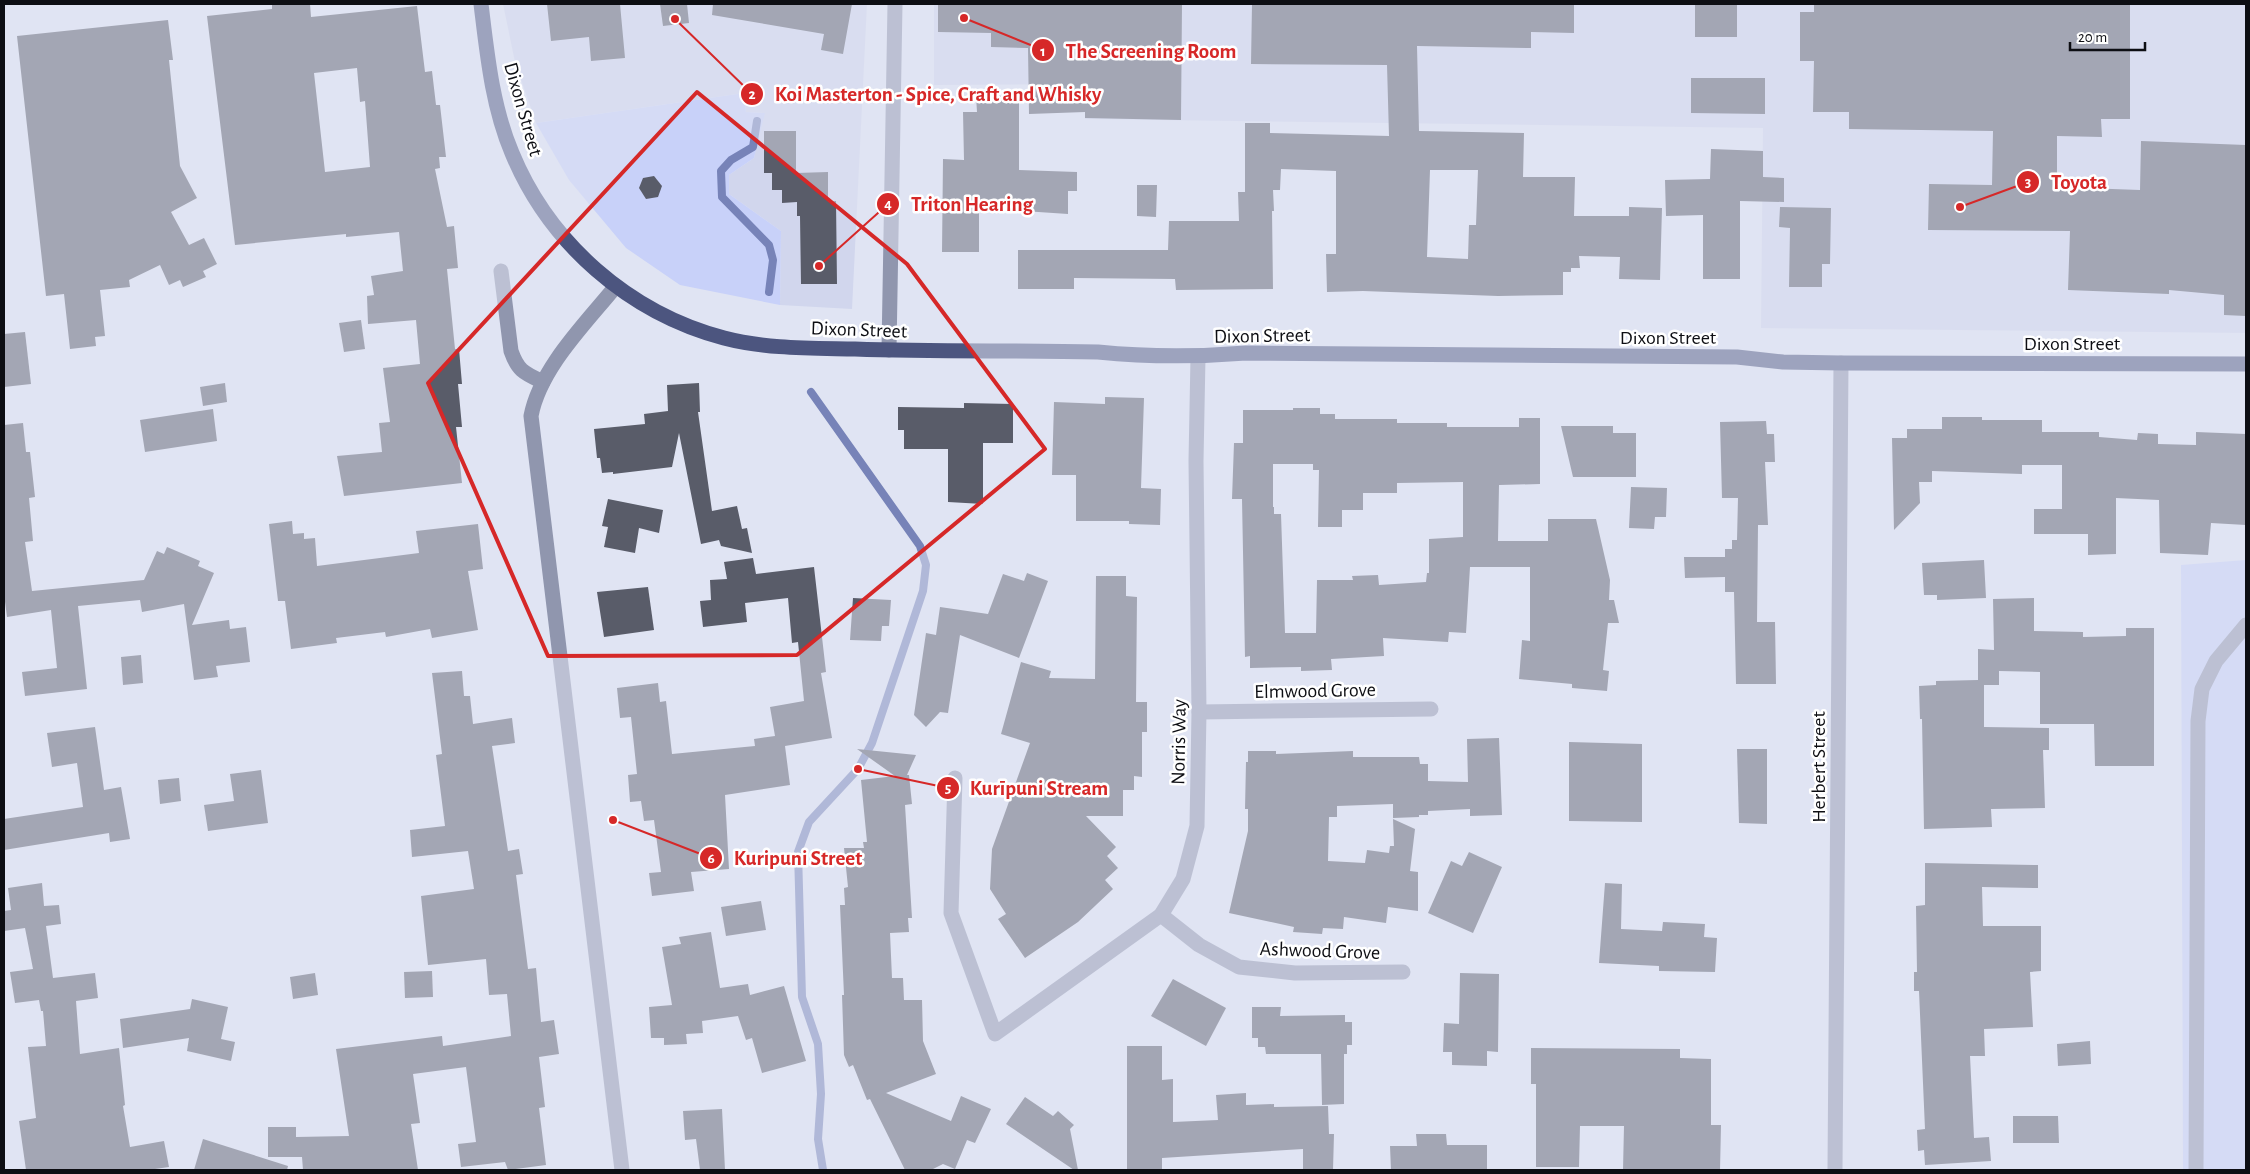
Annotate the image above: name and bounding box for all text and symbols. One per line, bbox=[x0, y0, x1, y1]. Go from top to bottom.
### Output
scale bar bbox=[2070, 20, 2145, 52]
text: 20 m bbox=[2078, 30, 2107, 45]
callout: The Screening Room bbox=[1031, 32, 1246, 68]
text: The Screening Room bbox=[1066, 41, 1236, 62]
text: 1 bbox=[1040, 44, 1046, 59]
street label: Dixon Street bbox=[500, 60, 546, 159]
callout: Koi Masterton - Spice, Craft and Whisky bbox=[740, 76, 1111, 112]
text: Koi Masterton - Spice, Craft and Whisky bbox=[775, 84, 1102, 105]
text: 2 bbox=[748, 87, 756, 102]
callout: Toyota bbox=[2016, 164, 2117, 200]
text: Toyota bbox=[2051, 172, 2107, 193]
text: 3 bbox=[2025, 175, 2031, 190]
callout: Triton Hearing bbox=[876, 186, 1043, 222]
text: Triton Hearing bbox=[911, 194, 1034, 215]
text: 4 bbox=[884, 197, 892, 212]
street label: Dixon Street bbox=[810, 318, 908, 342]
street label: Dixon Street bbox=[1214, 325, 1311, 347]
street label: Dixon Street bbox=[1620, 328, 1717, 348]
street label: Dixon Street bbox=[2024, 334, 2121, 354]
street label: Elmwood Grove bbox=[1254, 680, 1376, 702]
street label: Norris Way bbox=[1168, 699, 1190, 785]
street label: Herbert Street bbox=[1809, 711, 1829, 823]
callout: Kurīpuni Stream bbox=[935, 770, 1119, 806]
text: Kurīpuni Stream bbox=[970, 778, 1108, 799]
text: 5 bbox=[945, 781, 951, 796]
callout: Kuripuni Street bbox=[699, 840, 872, 876]
text: Kuripuni Street bbox=[734, 848, 862, 869]
text: 6 bbox=[707, 851, 715, 866]
street label: Ashwood Grove bbox=[1259, 939, 1381, 963]

